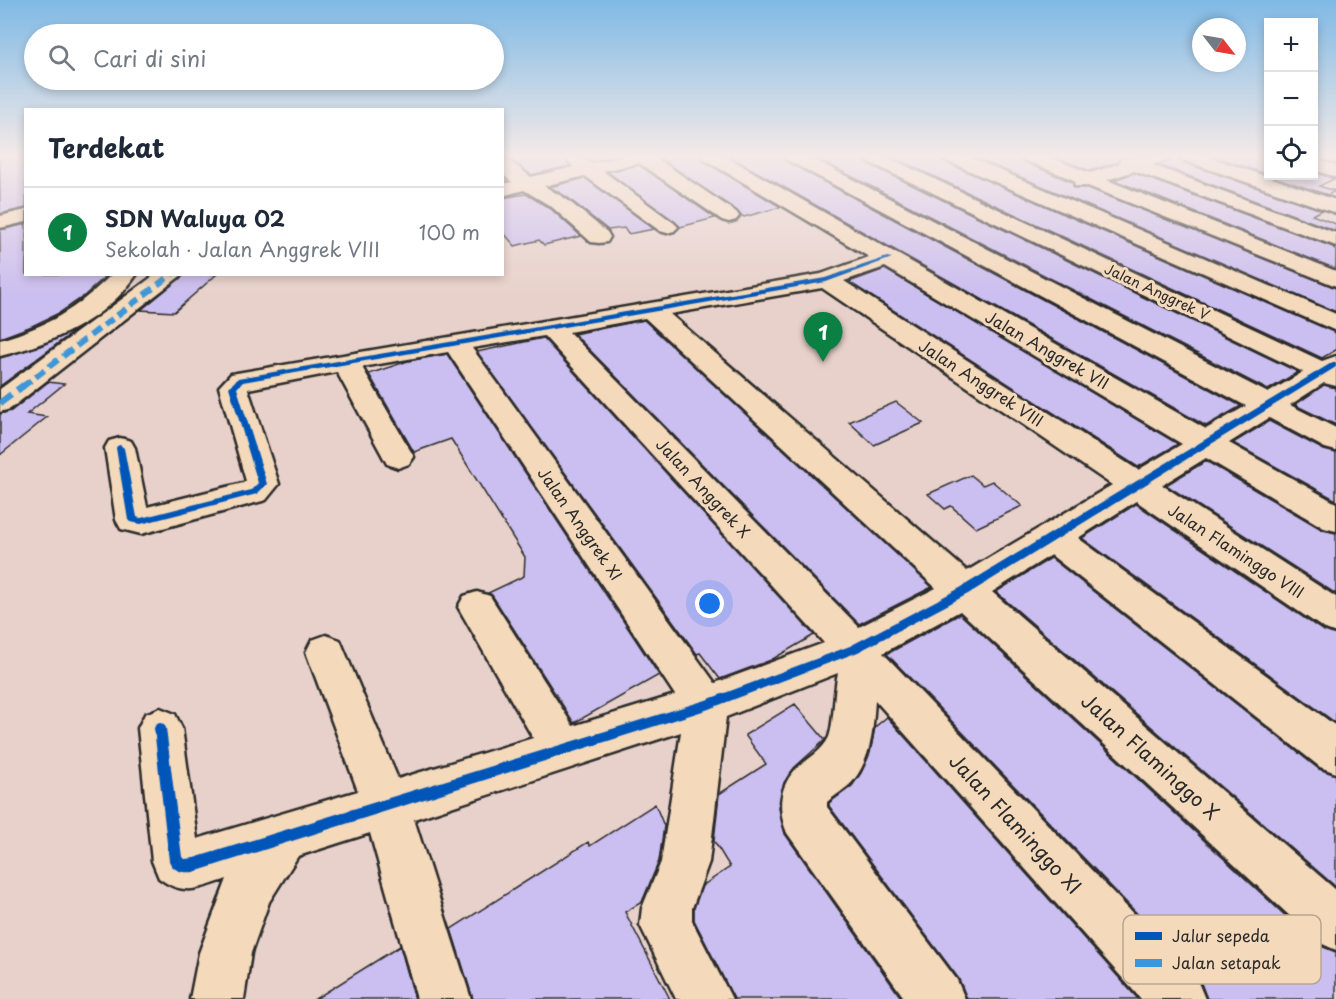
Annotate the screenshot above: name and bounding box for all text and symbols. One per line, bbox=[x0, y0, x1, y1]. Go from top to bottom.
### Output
north arrow bbox=[1192, 18, 1246, 72]
map controls bbox=[1264, 18, 1318, 180]
button: + bbox=[1264, 18, 1318, 72]
search box bbox=[24, 24, 504, 90]
icon: search bbox=[45, 41, 78, 74]
text: Cari di sini bbox=[93, 41, 206, 74]
button: − bbox=[1264, 72, 1318, 126]
button: locate bbox=[1264, 126, 1318, 180]
text: Terdekat bbox=[48, 128, 165, 167]
text: SDN Waluya 02 bbox=[105, 201, 285, 234]
text: 1 bbox=[63, 217, 72, 247]
text: 100 m bbox=[419, 217, 480, 247]
text: Sekolah · Jalan Anggrek VIII bbox=[105, 234, 380, 264]
street label: Jalan Anggrek V bbox=[1101, 258, 1214, 325]
street label: Jalan Anggrek VII bbox=[981, 304, 1114, 394]
pin: 1 bbox=[804, 312, 842, 362]
street label: Jalan Anggrek VIII bbox=[915, 333, 1049, 432]
street label: Jalan Anggrek X bbox=[651, 432, 756, 543]
street label: Jalan Anggrek XI bbox=[533, 462, 629, 585]
street label: Jalan Flaminggo VIII bbox=[1164, 497, 1309, 603]
your location bbox=[695, 589, 724, 618]
street label: Jalan Flaminggo X bbox=[1075, 686, 1226, 827]
street label: Jalan Flaminggo XI bbox=[943, 746, 1089, 900]
legend bbox=[1123, 915, 1321, 984]
text: Jalur sepeda bbox=[1172, 923, 1270, 947]
text: Jalan setapak bbox=[1172, 950, 1281, 974]

